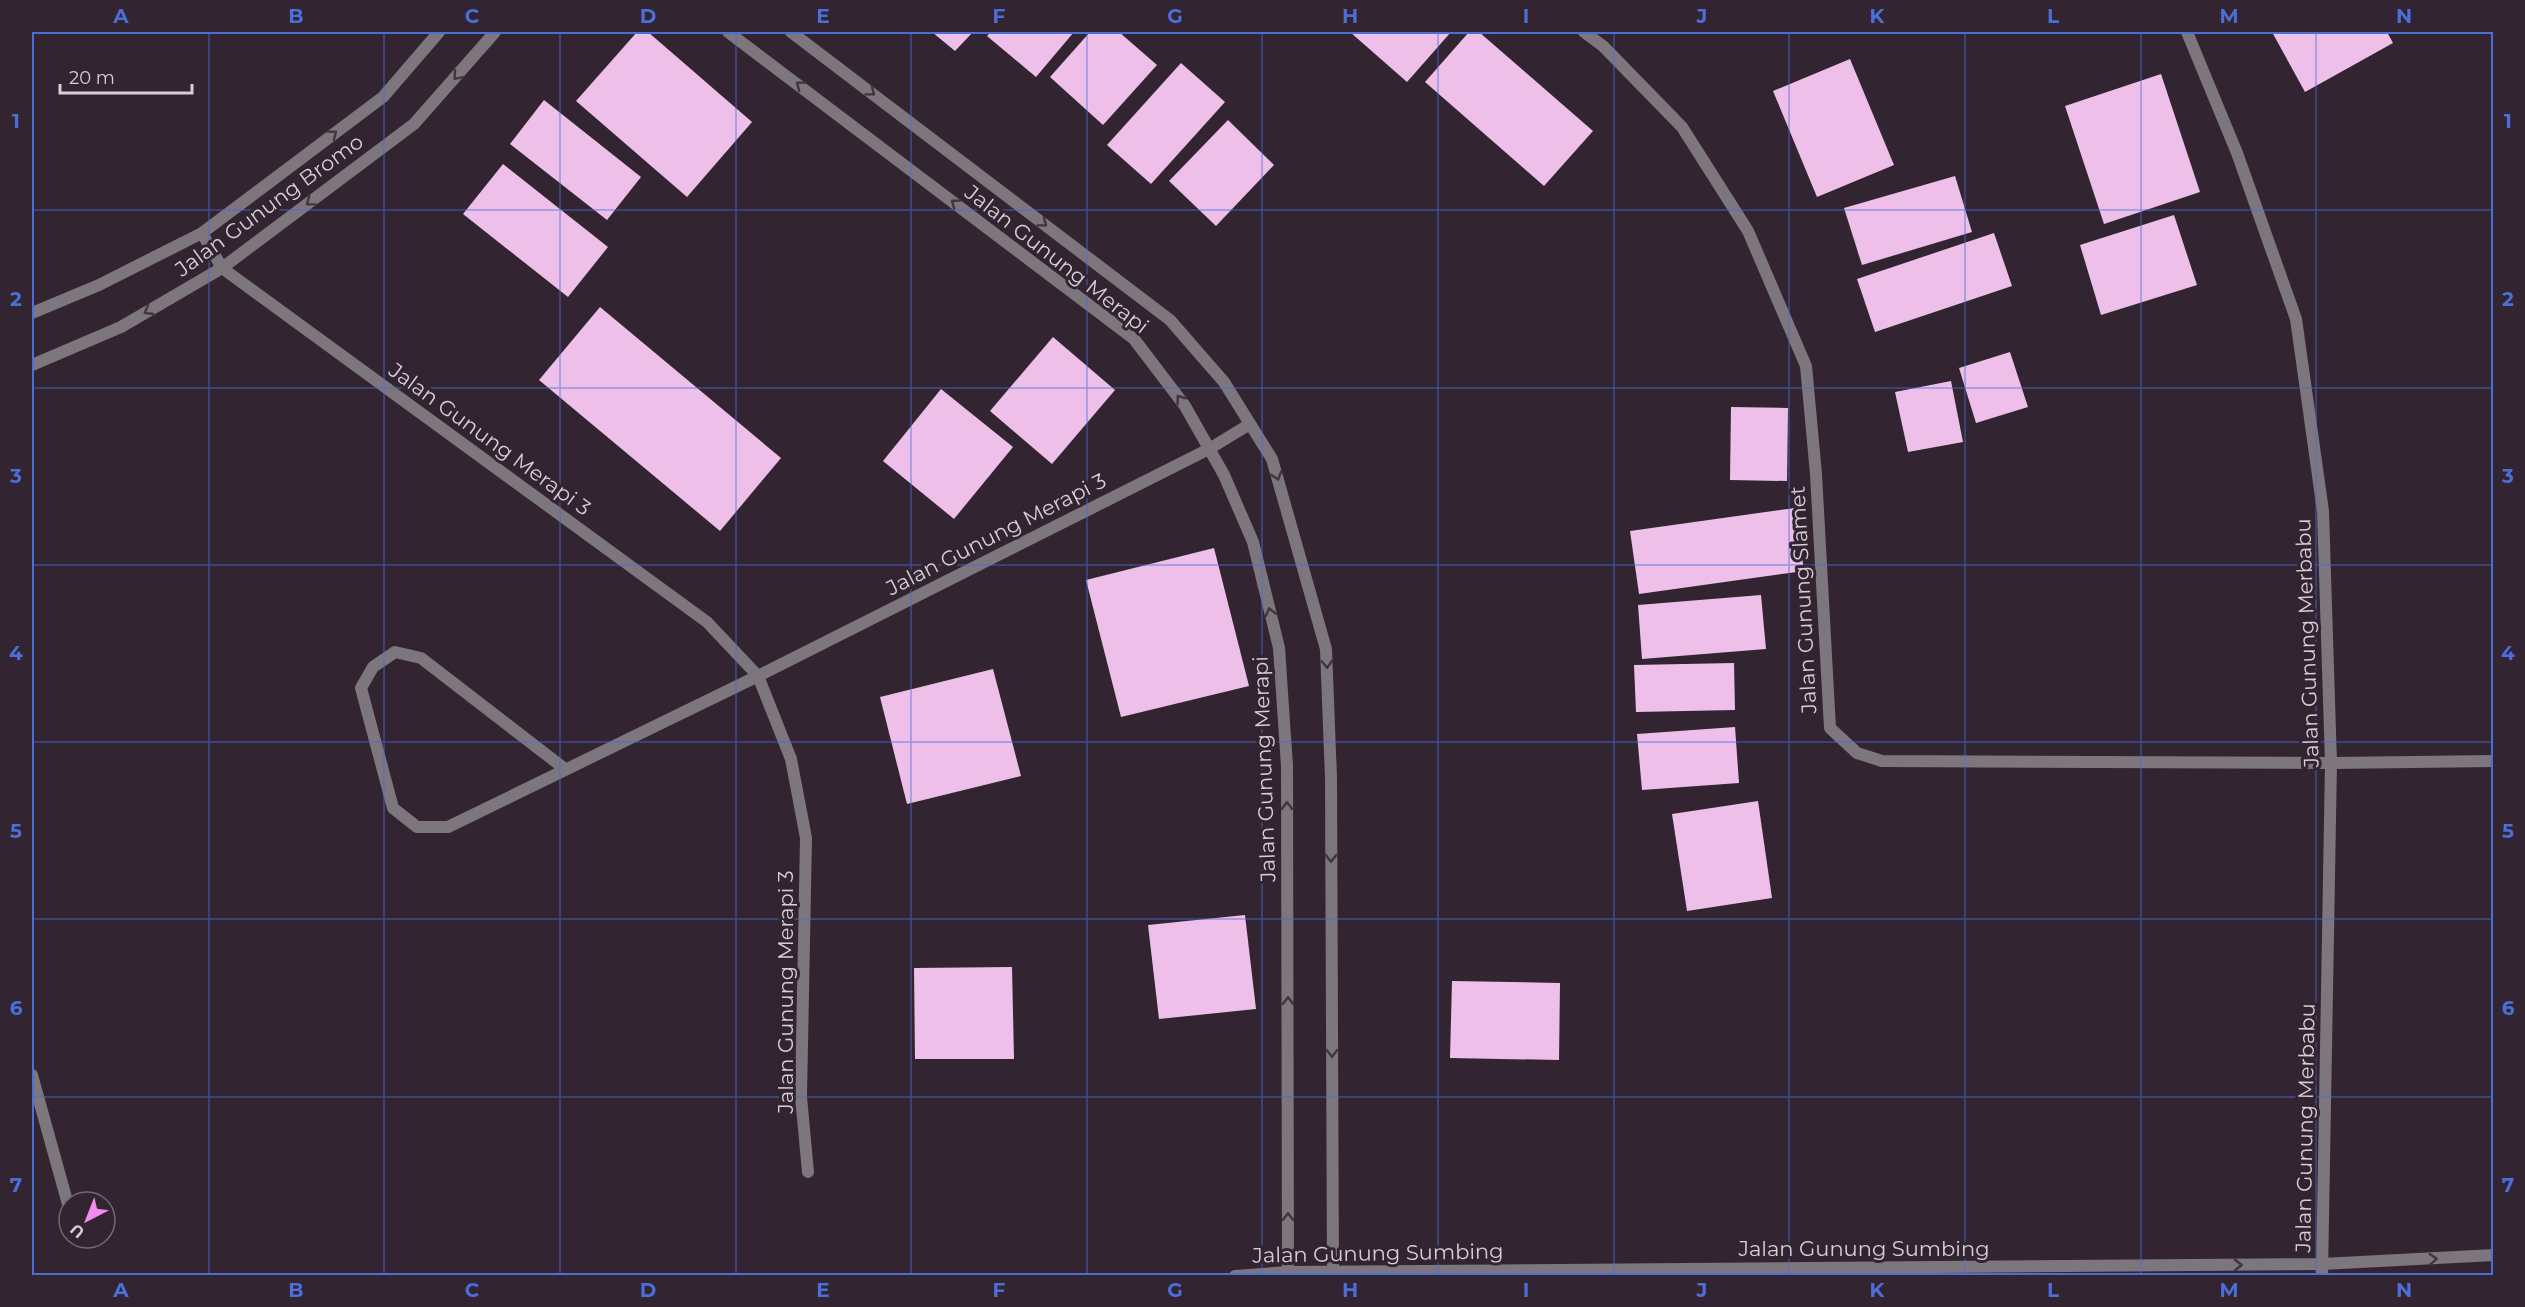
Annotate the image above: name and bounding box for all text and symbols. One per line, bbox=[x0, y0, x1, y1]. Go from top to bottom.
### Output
text: A bbox=[112, 4, 129, 28]
text: B bbox=[288, 4, 304, 28]
text: C bbox=[465, 4, 480, 28]
text: D bbox=[640, 4, 656, 28]
text: E bbox=[816, 4, 830, 28]
text: F bbox=[993, 4, 1006, 28]
text: G bbox=[1167, 4, 1183, 28]
text: H bbox=[1342, 4, 1358, 28]
text: I bbox=[1523, 4, 1529, 28]
text: J bbox=[1696, 4, 1707, 28]
text: K bbox=[1870, 4, 1886, 28]
text: L bbox=[2047, 4, 2059, 28]
text: M bbox=[2219, 4, 2239, 28]
text: N bbox=[2396, 4, 2412, 28]
scale bar bbox=[60, 57, 192, 95]
text: 20 m bbox=[69, 67, 115, 89]
one-way arrow bbox=[453, 69, 464, 79]
one-way arrow bbox=[795, 82, 806, 93]
one-way arrow bbox=[864, 85, 875, 96]
text: 1 bbox=[12, 109, 20, 133]
text: 1 bbox=[2504, 109, 2512, 133]
street label: Jalan Gunung Bromo bbox=[169, 128, 368, 282]
one-way arrow bbox=[326, 131, 337, 142]
street label: Jalan Gunung Merapi bbox=[959, 179, 1154, 338]
one-way arrow bbox=[305, 195, 316, 206]
one-way arrow bbox=[950, 200, 961, 211]
one-way arrow bbox=[1036, 216, 1047, 227]
text: 2 bbox=[10, 287, 22, 311]
text: 2 bbox=[2502, 287, 2514, 311]
one-way arrow bbox=[144, 304, 154, 315]
street label: Jalan Gunung Merapi 3 bbox=[383, 357, 596, 521]
one-way arrow bbox=[1176, 395, 1187, 406]
text: 3 bbox=[9, 464, 22, 488]
text: 3 bbox=[2501, 464, 2514, 488]
street label: Jalan Gunung Merapi 3 bbox=[881, 468, 1110, 601]
one-way arrow bbox=[1270, 470, 1282, 480]
street label: Jalan Gunung Slamet bbox=[1785, 486, 1821, 715]
street label: Jalan Gunung Merbabu bbox=[2290, 518, 2324, 769]
one-way arrow bbox=[1265, 608, 1278, 618]
text: 4 bbox=[9, 641, 23, 665]
text: 4 bbox=[2501, 641, 2515, 665]
street label: Jalan Gunung Merapi bbox=[1248, 656, 1280, 883]
one-way arrow bbox=[1320, 659, 1333, 668]
one-way arrow bbox=[1281, 802, 1293, 811]
text: 5 bbox=[10, 819, 22, 843]
text: 5 bbox=[2502, 819, 2514, 843]
one-way arrow bbox=[1325, 854, 1337, 863]
street label: Jalan Gunung Merapi 3 bbox=[773, 870, 798, 1115]
text: 6 bbox=[10, 996, 23, 1020]
text: 6 bbox=[2502, 996, 2515, 1020]
one-way arrow bbox=[1282, 997, 1294, 1006]
street label: Jalan Gunung Merbabu bbox=[2290, 1003, 2320, 1254]
one-way arrow bbox=[1326, 1049, 1338, 1058]
text: 7 bbox=[10, 1173, 22, 1197]
text: 7 bbox=[2502, 1173, 2514, 1197]
north arrow bbox=[57, 1190, 117, 1250]
one-way arrow bbox=[1282, 1213, 1294, 1222]
text: U bbox=[66, 1219, 88, 1242]
street label: Jalan Gunung Sumbing bbox=[1737, 1236, 1990, 1261]
street label: Jalan Gunung Sumbing bbox=[1251, 1238, 1504, 1268]
one-way arrow bbox=[2428, 1252, 2437, 1265]
one-way arrow bbox=[2233, 1259, 2242, 1271]
text: A bbox=[112, 1278, 129, 1302]
text: B bbox=[288, 1278, 304, 1302]
text: C bbox=[465, 1278, 480, 1302]
text: D bbox=[640, 1278, 656, 1302]
text: E bbox=[816, 1278, 830, 1302]
text: F bbox=[993, 1278, 1006, 1302]
text: G bbox=[1167, 1278, 1183, 1302]
text: H bbox=[1342, 1278, 1358, 1302]
text: I bbox=[1523, 1278, 1529, 1302]
text: J bbox=[1696, 1278, 1707, 1302]
text: K bbox=[1870, 1278, 1886, 1302]
text: L bbox=[2047, 1278, 2059, 1302]
text: M bbox=[2219, 1278, 2239, 1302]
text: N bbox=[2396, 1278, 2412, 1302]

